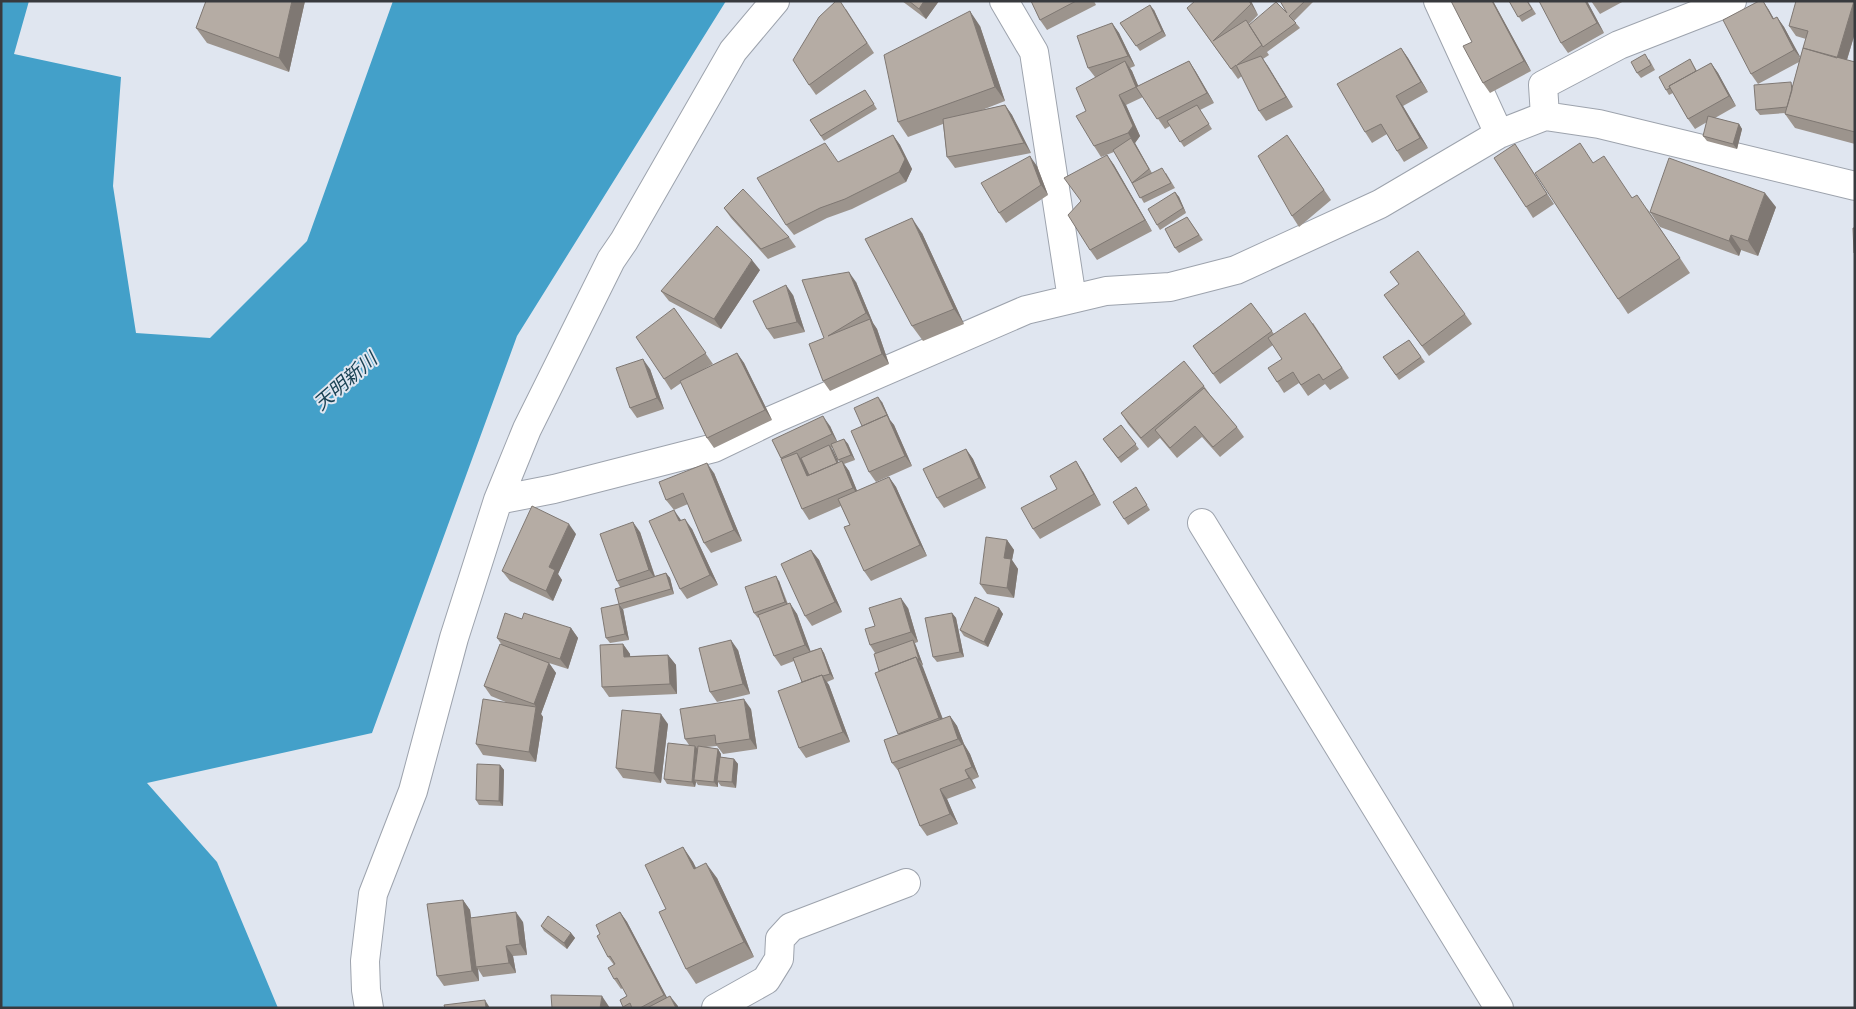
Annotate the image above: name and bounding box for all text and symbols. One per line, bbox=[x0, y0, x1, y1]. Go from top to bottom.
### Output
water label: 天明新川 bbox=[309, 346, 382, 414]

